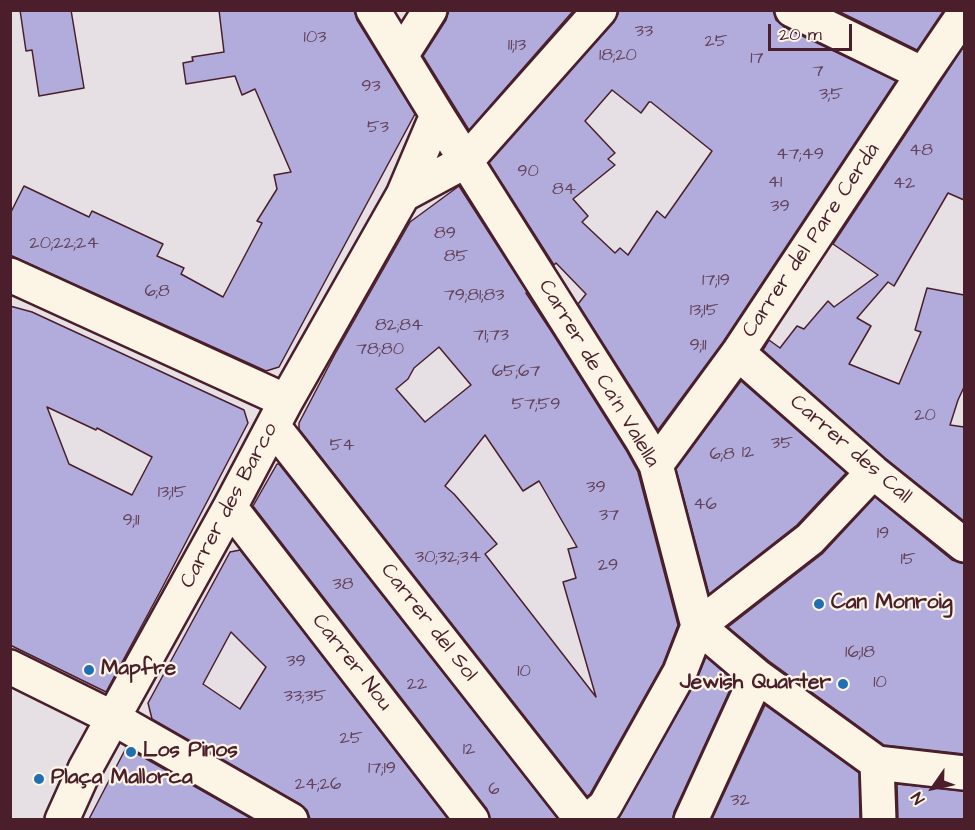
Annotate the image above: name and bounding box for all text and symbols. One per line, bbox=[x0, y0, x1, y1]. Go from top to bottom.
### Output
scale bar bbox=[771, 12, 855, 50]
house number: 33 bbox=[635, 21, 653, 43]
text: 20 m bbox=[779, 22, 822, 47]
house number: 103 bbox=[304, 27, 326, 49]
house number: 25 bbox=[704, 31, 728, 53]
house number: 11;13 bbox=[508, 35, 526, 57]
house number: 18;20 bbox=[599, 45, 637, 67]
house number: 17 bbox=[750, 48, 764, 70]
house number: 7 bbox=[812, 61, 824, 83]
house number: 93 bbox=[361, 76, 381, 98]
house number: 3;5 bbox=[819, 84, 843, 106]
house number: 53 bbox=[367, 117, 389, 139]
street label: Carrer del Pare Cerdà bbox=[738, 139, 886, 343]
house number: 48 bbox=[909, 140, 933, 162]
house number: 47;49 bbox=[776, 144, 824, 166]
house number: 90 bbox=[517, 161, 539, 183]
house number: 41 bbox=[768, 172, 782, 194]
house number: 42 bbox=[893, 173, 915, 195]
house number: 84 bbox=[552, 179, 576, 201]
house number: 39 bbox=[770, 196, 790, 218]
house number: 89 bbox=[434, 223, 456, 245]
house number: 20;22;24 bbox=[29, 233, 99, 255]
house number: 85 bbox=[444, 246, 468, 268]
house number: 17;19 bbox=[702, 270, 730, 292]
street label: Carrer de Ca'n Valella bbox=[532, 276, 664, 472]
house number: 6;8 bbox=[144, 281, 170, 303]
house number: 79;81;83 bbox=[444, 285, 504, 307]
house number: 13;15 bbox=[690, 300, 718, 322]
house number: 82;84 bbox=[375, 315, 423, 337]
house number: 71;73 bbox=[473, 325, 509, 347]
house number: 9;11 bbox=[689, 335, 707, 357]
house number: 78;80 bbox=[356, 339, 404, 361]
house number: 65;67 bbox=[492, 361, 540, 383]
street label: Carrer des Call bbox=[784, 390, 916, 510]
house number: 57;59 bbox=[511, 394, 561, 416]
house number: 20 bbox=[914, 405, 936, 427]
street label: Carrer des Barco bbox=[176, 419, 284, 593]
house number: 35 bbox=[771, 433, 793, 455]
house number: 54 bbox=[330, 435, 354, 457]
house number: 12 bbox=[742, 442, 754, 464]
house number: 6;8 bbox=[709, 444, 735, 466]
house number: 39 bbox=[586, 477, 606, 499]
house number: 13;15 bbox=[158, 482, 186, 504]
house number: 46 bbox=[693, 494, 717, 516]
house number: 37 bbox=[599, 505, 619, 527]
house number: 9;11 bbox=[122, 510, 140, 532]
house number: 19 bbox=[877, 523, 889, 545]
house number: 30;32;34 bbox=[415, 547, 481, 569]
house number: 15 bbox=[900, 549, 916, 571]
house number: 29 bbox=[598, 555, 618, 577]
street label: Carrer del Sol bbox=[374, 559, 482, 687]
house number: 38 bbox=[333, 574, 353, 596]
place label: Can Monroig bbox=[831, 591, 953, 617]
marker: Can Monroig bbox=[812, 597, 826, 611]
street label: Carrer Nou bbox=[305, 610, 397, 716]
house number: 16;18 bbox=[845, 642, 875, 664]
house number: 39 bbox=[286, 651, 306, 673]
place label: Mapfre bbox=[101, 657, 176, 683]
house number: 10 bbox=[517, 661, 531, 683]
marker: Mapfre bbox=[82, 663, 96, 677]
place label: Jewish Quarter bbox=[680, 671, 831, 697]
house number: 10 bbox=[873, 672, 887, 694]
house number: 22 bbox=[407, 674, 427, 696]
marker: Jewish Quarter bbox=[836, 677, 850, 691]
house number: 33;35 bbox=[284, 686, 326, 708]
house number: 25 bbox=[339, 728, 363, 750]
place label: Los Pinos bbox=[143, 739, 238, 765]
house number: 12 bbox=[463, 739, 475, 761]
marker: Los Pinos bbox=[124, 745, 138, 759]
house number: 17;19 bbox=[368, 758, 396, 780]
north arrow bbox=[903, 758, 963, 818]
place label: Plaça Mallorca bbox=[51, 766, 193, 792]
marker: Plaça Mallorca bbox=[32, 772, 46, 786]
house number: 24;26 bbox=[295, 774, 341, 796]
house number: 6 bbox=[488, 779, 500, 801]
text: N bbox=[906, 788, 930, 808]
house number: 32 bbox=[730, 790, 750, 812]

